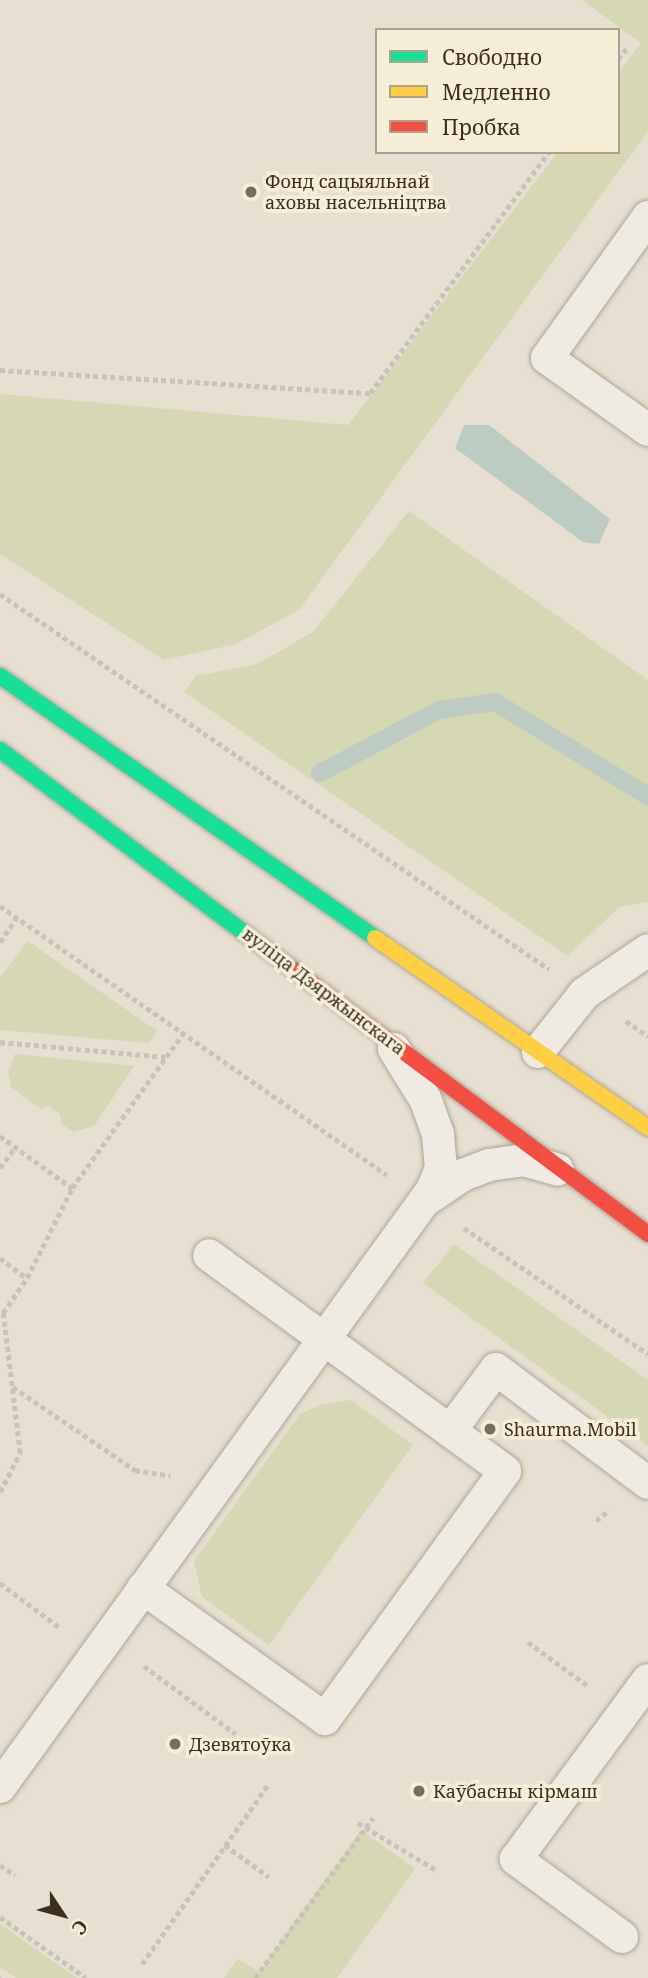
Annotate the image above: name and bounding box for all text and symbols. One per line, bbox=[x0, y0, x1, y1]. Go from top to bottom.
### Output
legend bbox=[375, 28, 620, 154]
text: Свободно bbox=[442, 43, 542, 71]
text: Медленно bbox=[442, 78, 551, 106]
text: Пробка bbox=[442, 113, 521, 141]
place label: Фонд сацыяльнай аховы насельніцтва bbox=[265, 171, 447, 214]
marker: Фонд сацыяльнай аховы насельніцтва bbox=[243, 184, 259, 200]
street label: вуліца Дзяржынскага bbox=[239, 923, 409, 1059]
place label: Shaurma.Mobil bbox=[504, 1418, 637, 1440]
marker: Shaurma.Mobil bbox=[482, 1421, 498, 1437]
place label: Дзевятоўка bbox=[189, 1733, 292, 1755]
marker: Дзевятоўка bbox=[167, 1736, 183, 1752]
place label: Каўбасны кірмаш bbox=[433, 1780, 598, 1802]
marker: Каўбасны кірмаш bbox=[411, 1783, 427, 1799]
north arrow bbox=[28, 1880, 98, 1950]
text: С bbox=[66, 1915, 94, 1940]

